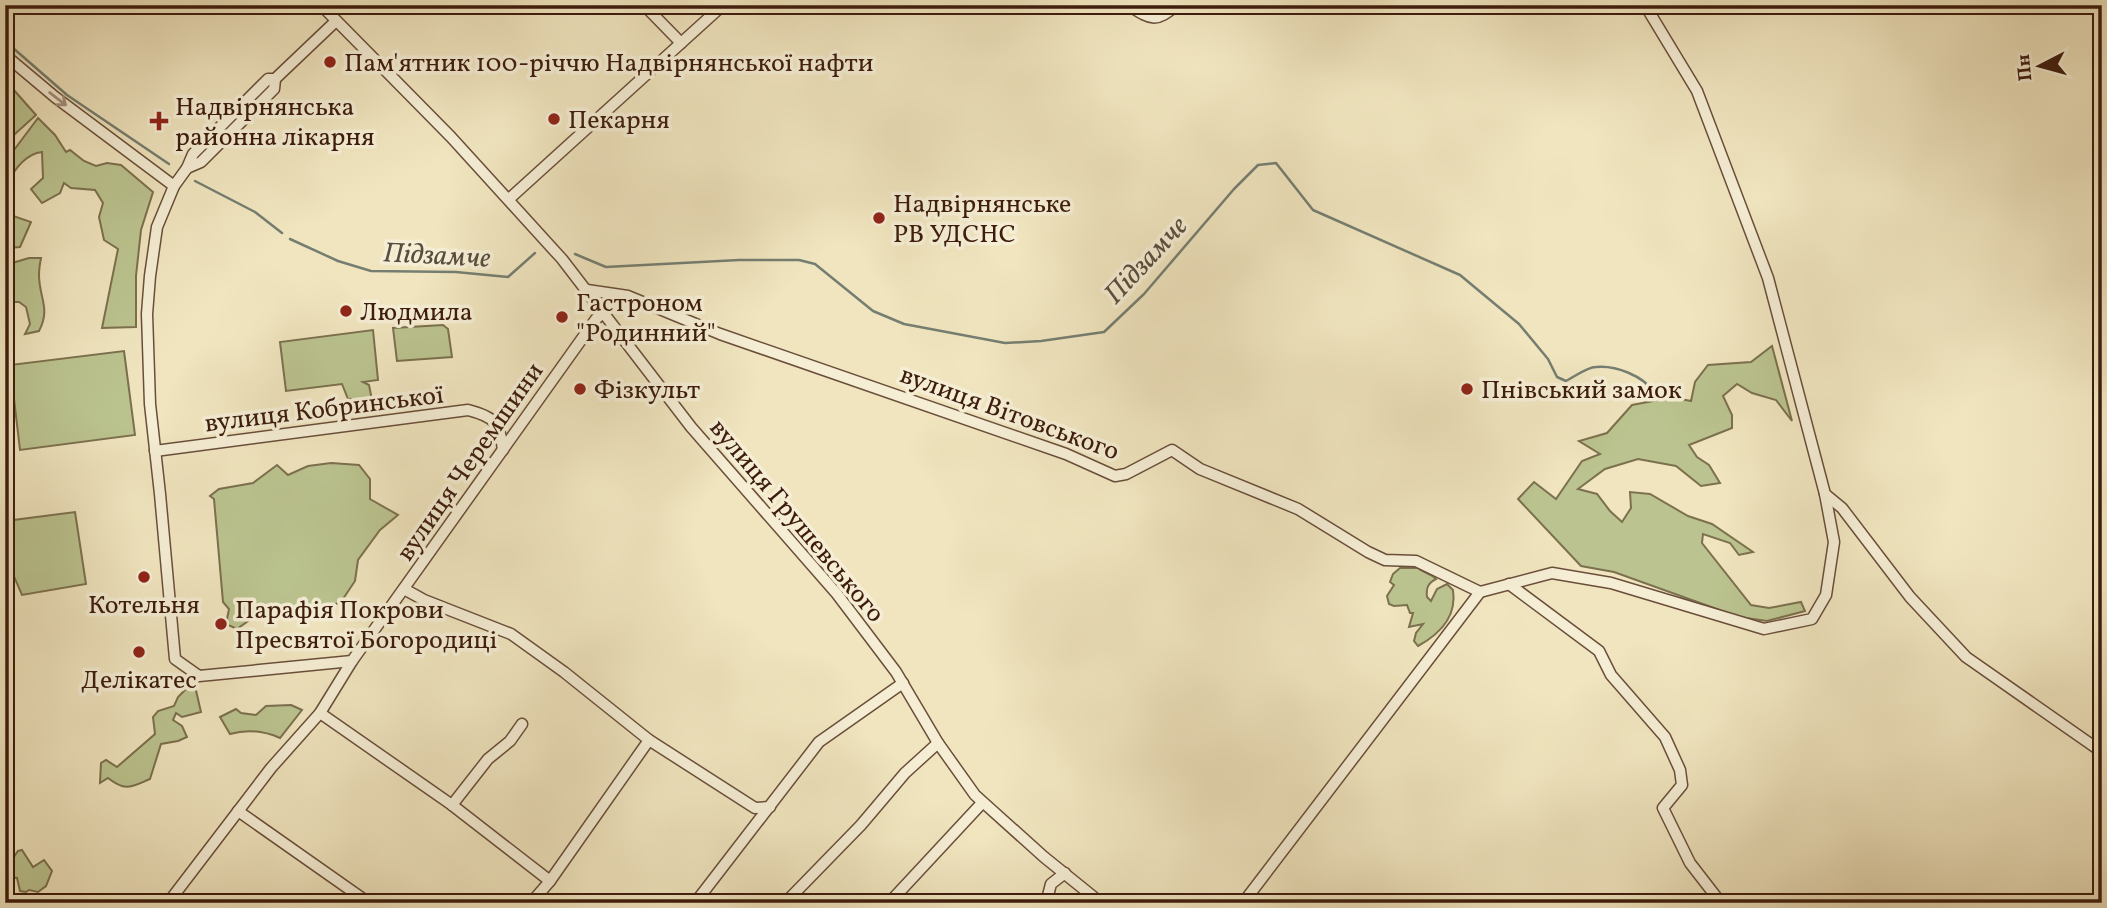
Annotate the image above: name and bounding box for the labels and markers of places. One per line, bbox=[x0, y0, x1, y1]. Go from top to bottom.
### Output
place label: Пам'ятник 100-річчю Надвірнянської нафти bbox=[344, 46, 874, 82]
marker: Пам'ятник 100-річчю Надвірнянської нафти bbox=[322, 54, 338, 70]
place label: Надвірнянська районна лікарня bbox=[175, 90, 375, 156]
place label: Пекарня bbox=[568, 103, 670, 139]
marker: Надвірнянська районна лікарня bbox=[149, 111, 169, 131]
marker: Пекарня bbox=[546, 111, 562, 127]
place label: Надвірнянське РВ УДСНС bbox=[893, 187, 1071, 253]
marker: Надвірнянське РВ УДСНС bbox=[871, 210, 887, 226]
place label: Гастроном "Родинний" bbox=[576, 286, 716, 352]
place label: Людмила bbox=[360, 295, 473, 331]
marker: Людмила bbox=[338, 303, 354, 319]
marker: Гастроном "Родинний" bbox=[554, 309, 570, 325]
place label: Фізкульт bbox=[594, 373, 700, 409]
place label: Пнівський замок bbox=[1481, 373, 1682, 409]
marker: Фізкульт bbox=[572, 381, 588, 397]
marker: Пнівський замок bbox=[1459, 381, 1475, 397]
marker: Котельня bbox=[136, 569, 152, 585]
place label: Котельня bbox=[88, 588, 200, 624]
place label: Парафія Покрови Пресвятої Богородиці bbox=[235, 593, 497, 659]
marker: Парафія Покрови Пресвятої Богородиці bbox=[213, 616, 229, 632]
marker: Делікатес bbox=[131, 644, 147, 660]
place label: Делікатес bbox=[81, 663, 197, 699]

